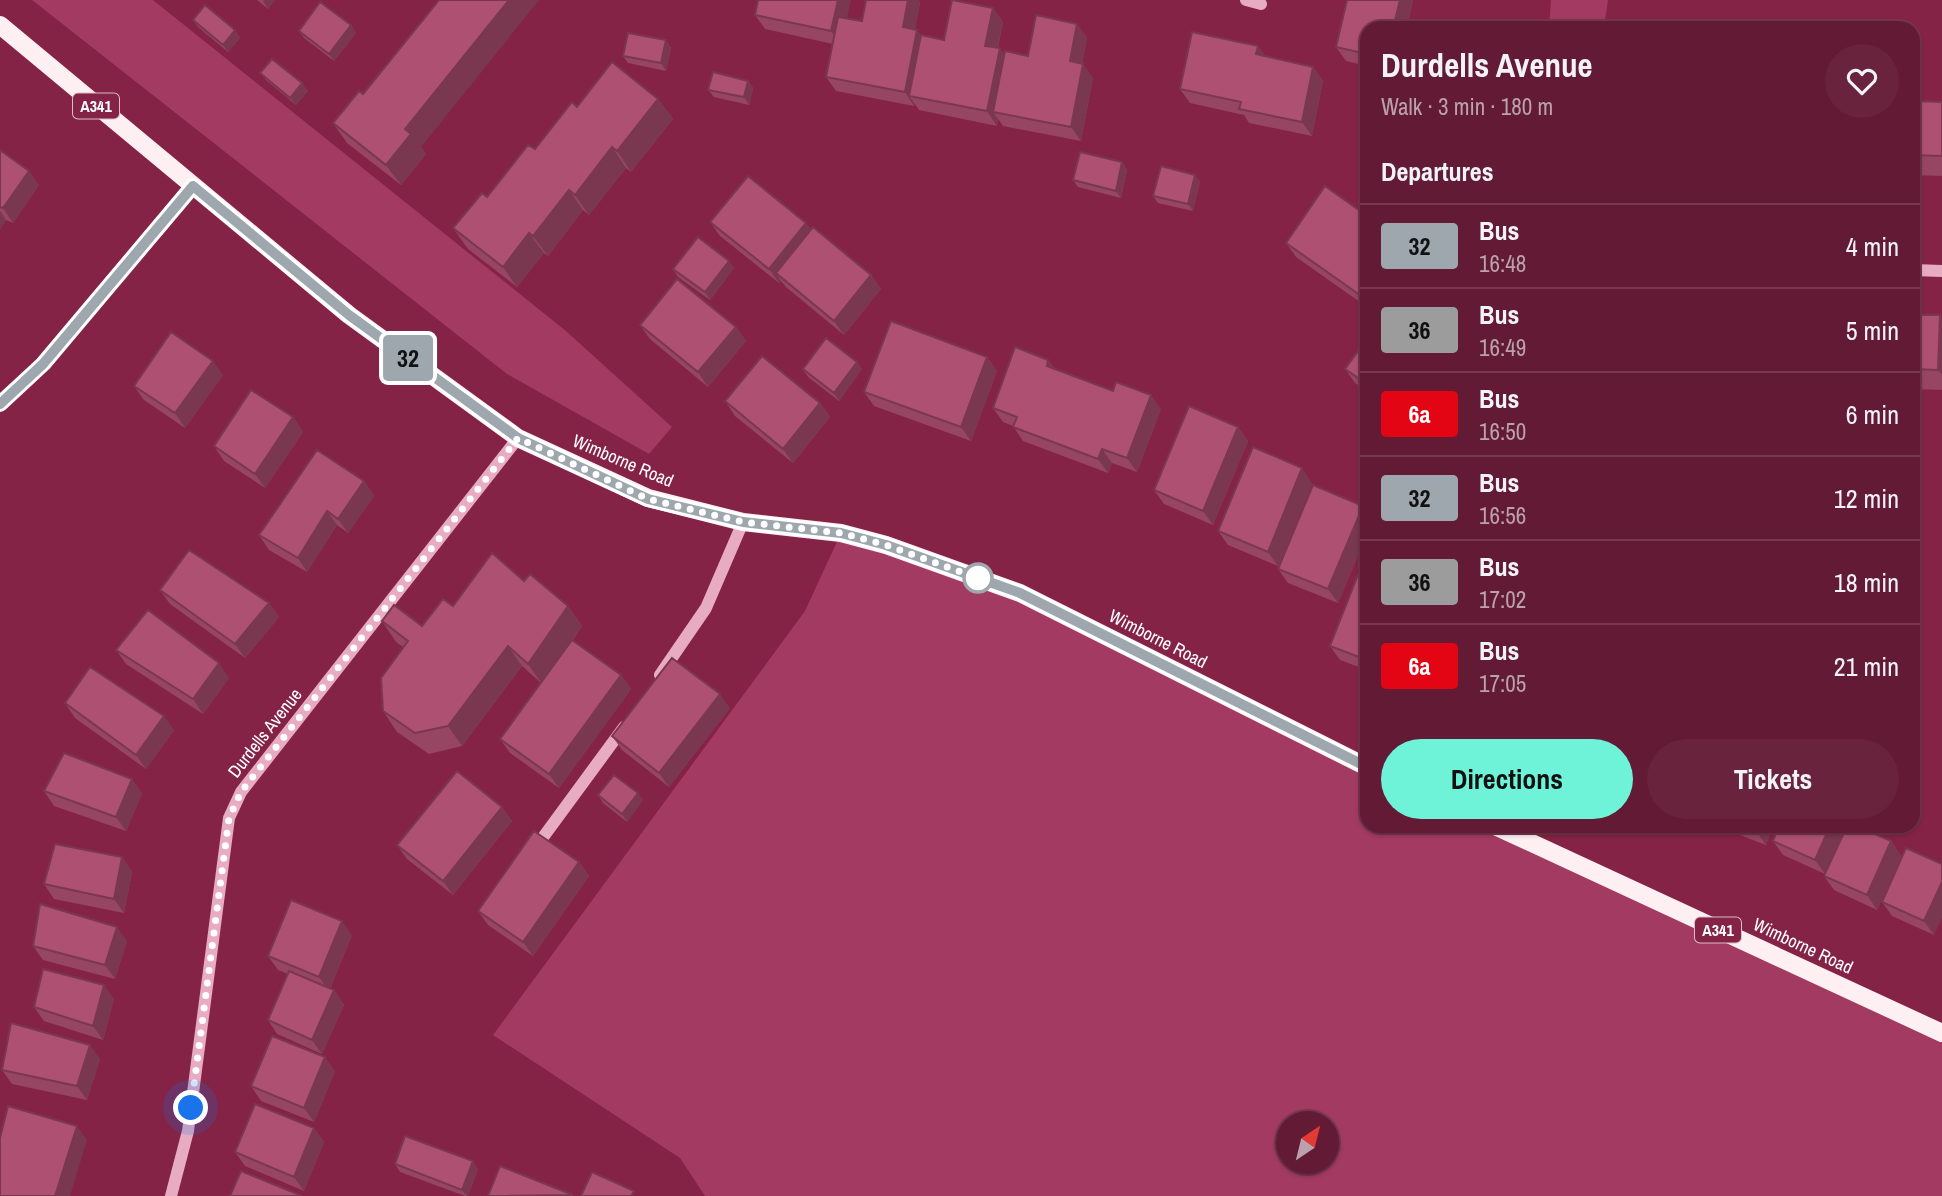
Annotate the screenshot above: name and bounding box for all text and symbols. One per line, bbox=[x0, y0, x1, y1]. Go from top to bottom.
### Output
text: Durdells Avenue bbox=[1381, 43, 1593, 87]
button: heart bbox=[1825, 44, 1899, 118]
text: Walk · 3 min · 180 m bbox=[1381, 91, 1553, 122]
road number: A341 bbox=[73, 94, 119, 118]
text: Departures bbox=[1381, 154, 1494, 189]
text: Bus bbox=[1479, 213, 1519, 248]
text: 4 min bbox=[1846, 229, 1899, 264]
text: 32 bbox=[1409, 230, 1430, 262]
text: 16:48 bbox=[1479, 248, 1526, 279]
text: Bus bbox=[1479, 297, 1519, 332]
text: 5 min bbox=[1846, 313, 1899, 348]
text: 36 bbox=[1409, 314, 1430, 346]
text: 16:49 bbox=[1479, 332, 1526, 363]
line badge: 32 bbox=[376, 335, 440, 381]
text: 32 bbox=[397, 342, 419, 374]
text: Bus bbox=[1479, 381, 1519, 416]
text: 6 min bbox=[1846, 397, 1899, 432]
text: 6a bbox=[1409, 398, 1430, 430]
text: 16:50 bbox=[1479, 416, 1526, 447]
street label: Wimborne Road bbox=[569, 428, 678, 493]
text: Bus bbox=[1479, 465, 1519, 500]
text: 12 min bbox=[1834, 481, 1899, 516]
text: 32 bbox=[1409, 482, 1430, 514]
text: 16:56 bbox=[1479, 500, 1526, 531]
text: Bus bbox=[1479, 549, 1519, 584]
unlabelled marker bbox=[963, 563, 993, 593]
text: 18 min bbox=[1834, 565, 1899, 600]
text: 36 bbox=[1409, 566, 1430, 598]
text: 17:02 bbox=[1479, 584, 1526, 615]
street label: Wimborne Road bbox=[1105, 603, 1212, 674]
text: Bus bbox=[1479, 633, 1519, 668]
text: 21 min bbox=[1834, 649, 1899, 684]
text: 6a bbox=[1409, 650, 1430, 682]
text: 17:05 bbox=[1479, 668, 1526, 699]
street label: Durdells Avenue bbox=[222, 683, 307, 783]
button: Directions bbox=[1381, 739, 1633, 819]
button: Tickets bbox=[1647, 739, 1899, 819]
street label: Wimborne Road bbox=[1749, 912, 1857, 980]
road number: A341 bbox=[1695, 918, 1741, 942]
your location bbox=[173, 1090, 208, 1125]
north arrow bbox=[1276, 1111, 1339, 1174]
map controls bbox=[1276, 1111, 1339, 1174]

